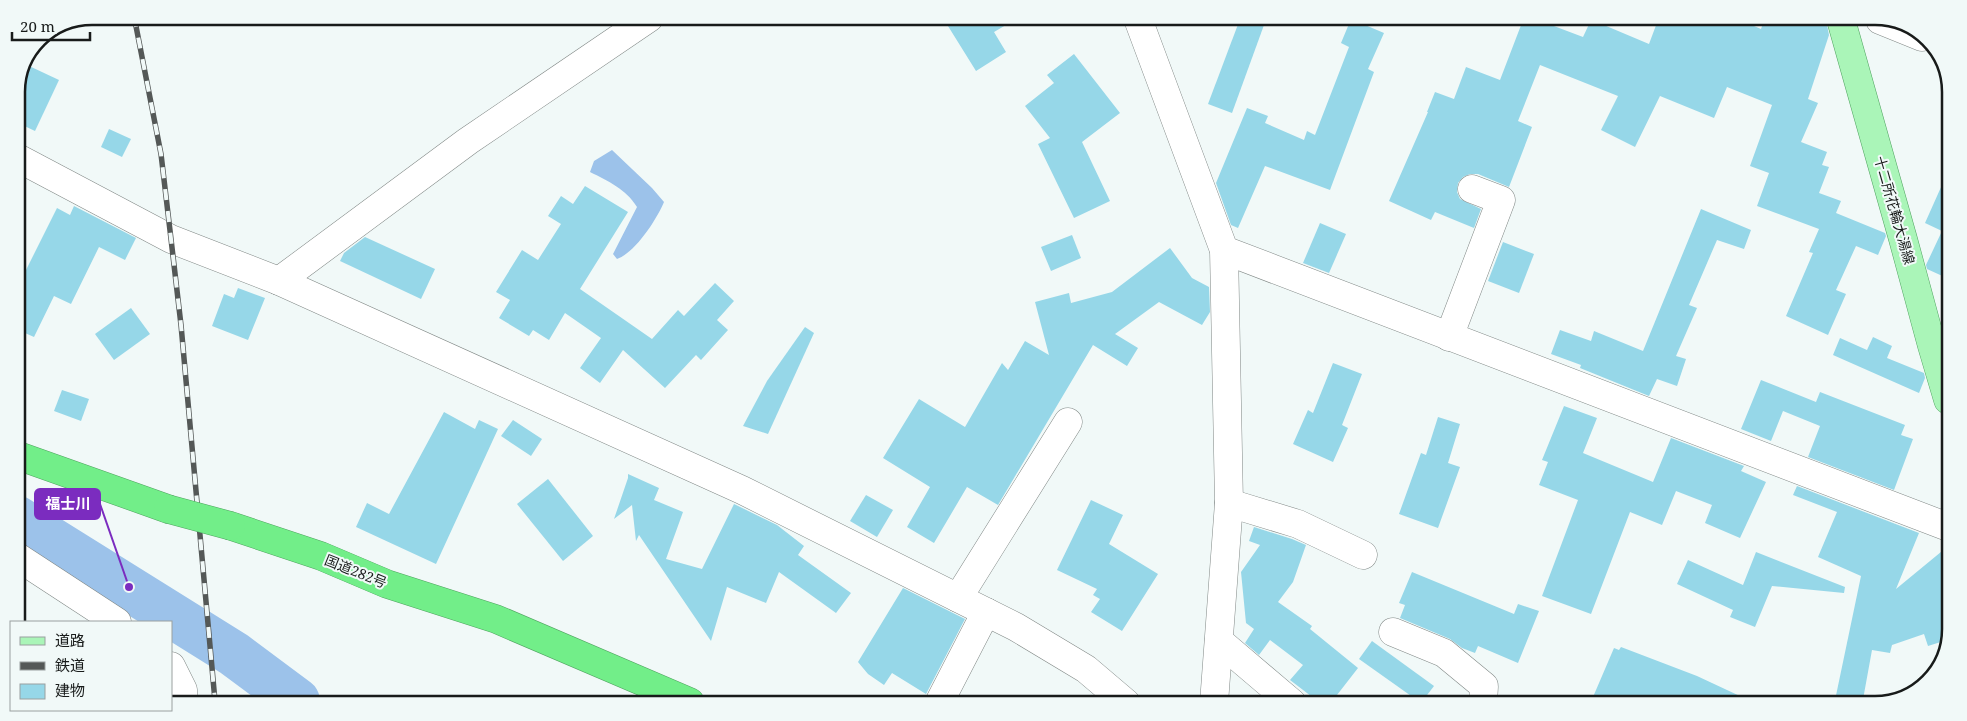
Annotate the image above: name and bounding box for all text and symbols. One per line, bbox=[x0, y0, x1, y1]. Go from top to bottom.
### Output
scale bar bbox=[12, 10, 90, 42]
text: 20 m bbox=[20, 16, 55, 36]
street label: 十二所花輪大湯線 bbox=[1870, 154, 1920, 266]
callout: 福士川 bbox=[35, 489, 100, 519]
text: 福士川 bbox=[44, 493, 91, 513]
street label: 国道282号 bbox=[322, 550, 390, 592]
legend bbox=[10, 621, 172, 711]
text: 道路 bbox=[55, 630, 85, 650]
text: 鉄道 bbox=[55, 655, 85, 675]
text: 建物 bbox=[55, 680, 85, 700]

